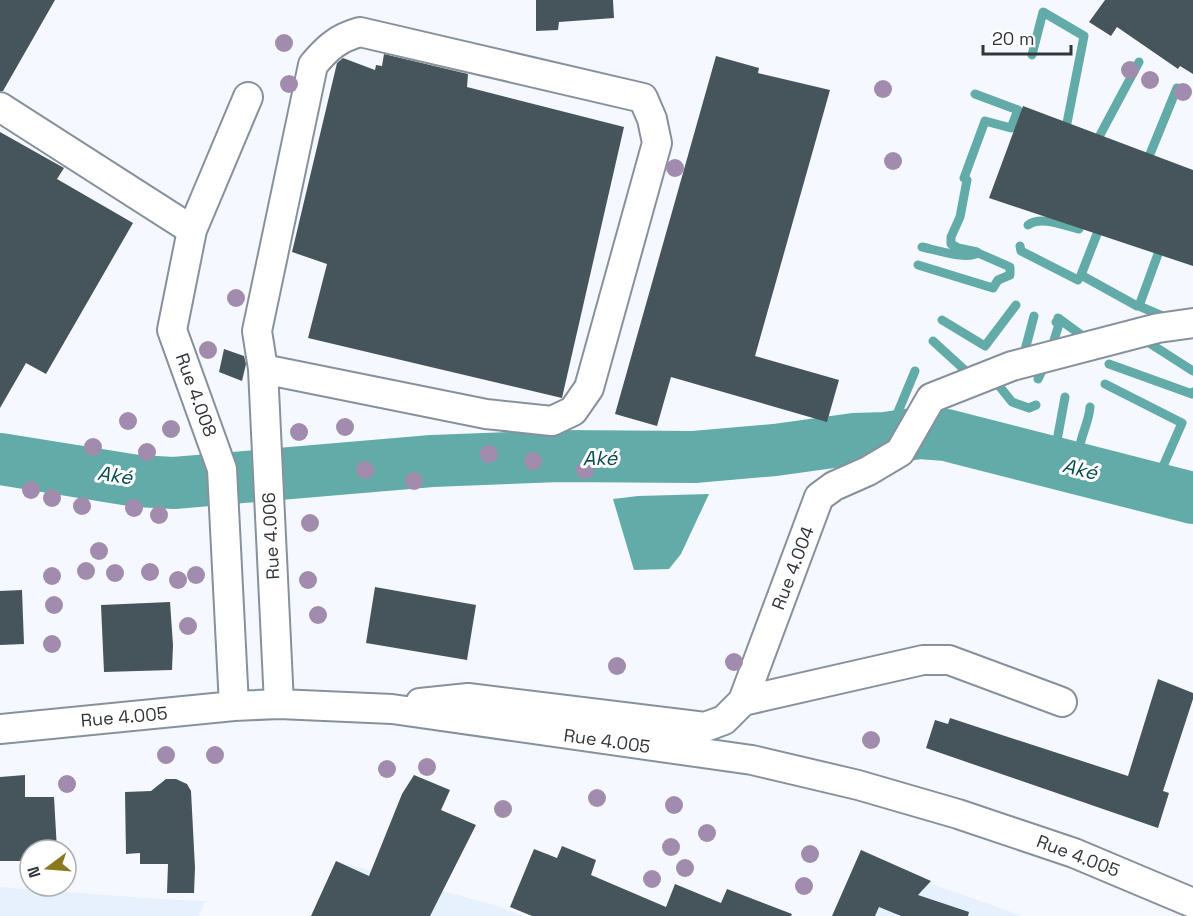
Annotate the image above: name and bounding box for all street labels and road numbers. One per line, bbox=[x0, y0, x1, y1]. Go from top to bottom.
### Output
street label: Rue 4.008 bbox=[171, 350, 222, 440]
street label: Rue 4.006 bbox=[257, 492, 284, 580]
street label: Rue 4.004 bbox=[766, 523, 819, 613]
street label: Rue 4.005 bbox=[80, 701, 168, 732]
street label: Rue 4.005 bbox=[562, 723, 652, 758]
street label: Rue 4.005 bbox=[1033, 829, 1123, 882]

